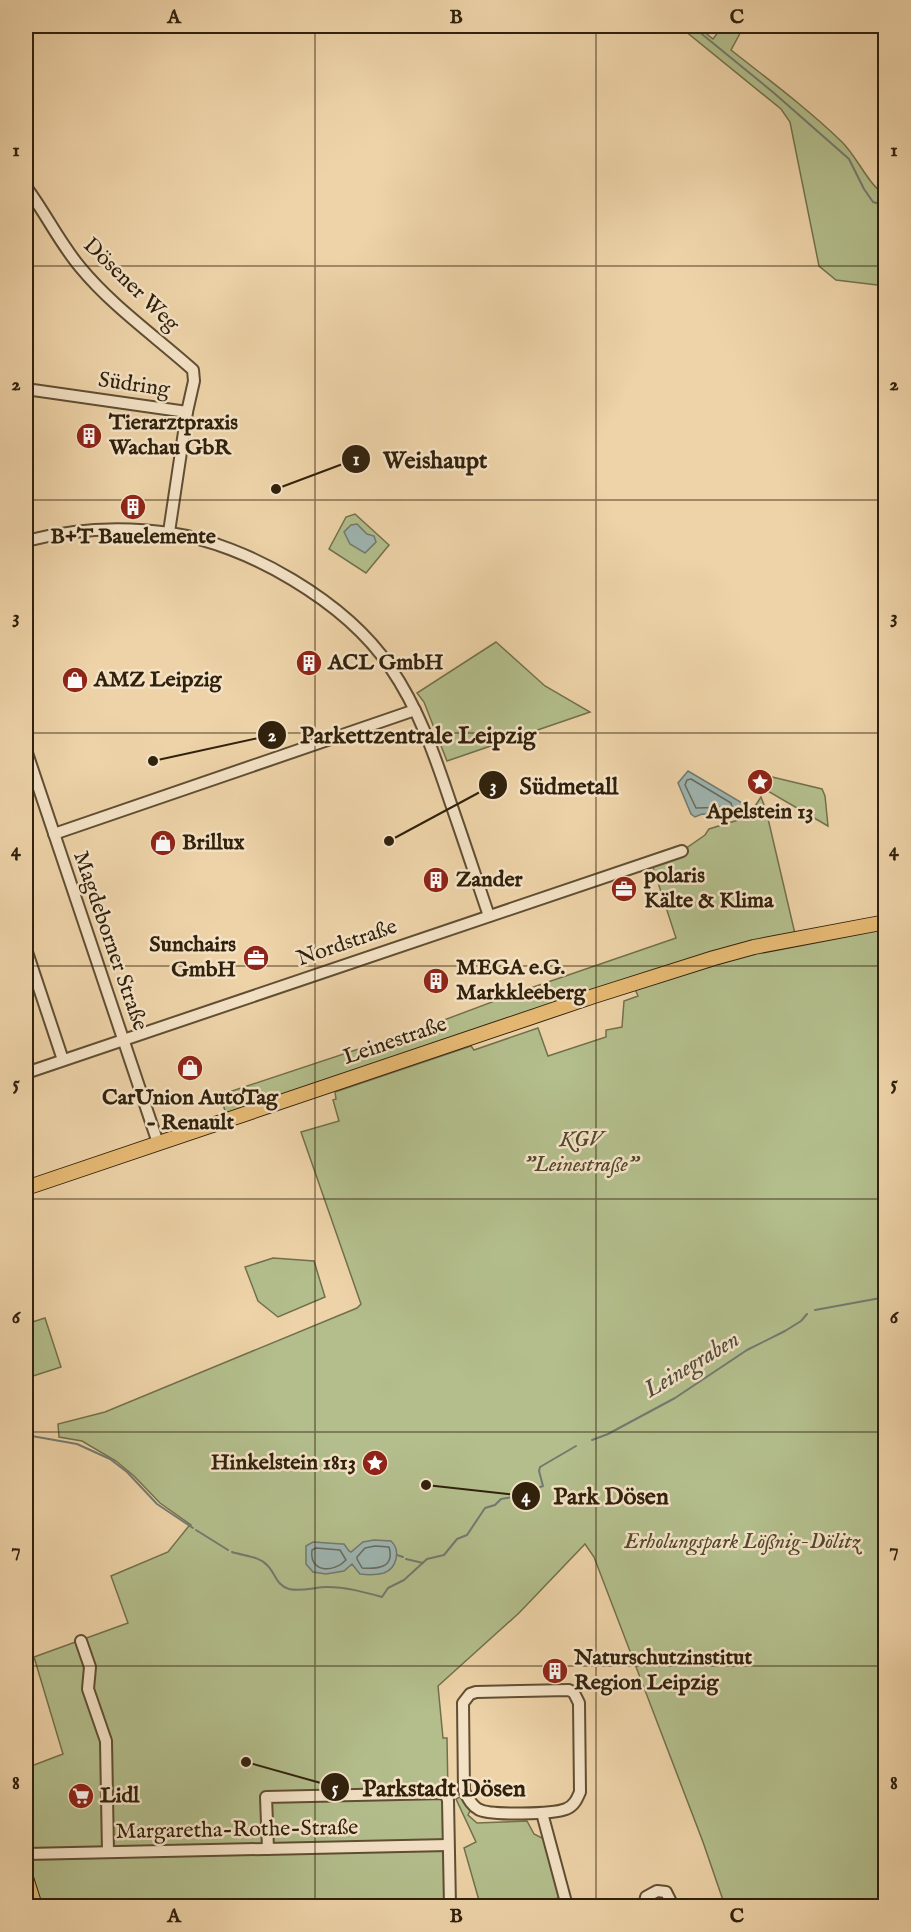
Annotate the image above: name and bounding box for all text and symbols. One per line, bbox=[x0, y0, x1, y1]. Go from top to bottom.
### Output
text: A bbox=[166, 5, 182, 30]
text: B bbox=[449, 5, 463, 30]
text: C bbox=[730, 5, 744, 30]
text: 1 bbox=[12, 138, 20, 163]
text: 1 bbox=[890, 138, 898, 163]
street label: Dösener Weg bbox=[77, 232, 186, 339]
street label: Südring bbox=[96, 366, 173, 404]
text: 2 bbox=[11, 372, 21, 397]
text: 2 bbox=[889, 372, 899, 397]
place label: Tierarztpraxis Wachau GbR bbox=[108, 409, 238, 462]
building icon: Tierarztpraxis Wachau GbR bbox=[74, 421, 104, 451]
callout: Weishaupt bbox=[341, 438, 499, 480]
text: Weishaupt bbox=[382, 446, 488, 477]
text: 1 bbox=[353, 449, 360, 472]
building icon: B+T Bauelemente bbox=[118, 492, 148, 522]
place label: B+T Bauelemente bbox=[50, 523, 216, 551]
text: 3 bbox=[12, 605, 20, 630]
text: 3 bbox=[890, 605, 898, 630]
building icon: ACL GmbH bbox=[294, 648, 324, 678]
place label: ACL GmbH bbox=[327, 649, 444, 677]
shop icon: AMZ Leipzig bbox=[60, 665, 90, 695]
place label: AMZ Leipzig bbox=[93, 666, 223, 694]
callout: Parkettzentrale Leipzig bbox=[257, 714, 548, 756]
text: Parkettzentrale Leipzig bbox=[300, 721, 537, 752]
text: 2 bbox=[268, 725, 277, 748]
callout: Südmetall bbox=[478, 764, 630, 806]
place icon: Apelstein 13 bbox=[745, 767, 775, 797]
text: Südmetall bbox=[520, 772, 619, 803]
text: 3 bbox=[490, 776, 496, 799]
place label: Apelstein 13 bbox=[705, 798, 814, 826]
shop icon: Brillux bbox=[148, 828, 178, 858]
place label: Brillux bbox=[182, 829, 245, 857]
text: 4 bbox=[11, 838, 22, 863]
text: 4 bbox=[889, 838, 900, 863]
street label: Magdeborner Straße bbox=[66, 848, 154, 1034]
place label: polaris Kälte & Klima bbox=[643, 862, 774, 915]
building icon: Zander bbox=[421, 865, 451, 895]
place label: Zander bbox=[456, 866, 523, 894]
office icon: polaris Kälte & Klima bbox=[609, 874, 639, 904]
street label: Nordstraße bbox=[293, 913, 401, 973]
place label: Sunchairs GmbH bbox=[149, 931, 236, 984]
office icon: Sunchairs GmbH bbox=[241, 943, 271, 973]
place label: MEGA e.G. Markkleeberg bbox=[456, 954, 587, 1007]
building icon: MEGA e.G. Markkleeberg bbox=[421, 966, 451, 996]
street label: Leinestraße bbox=[339, 1010, 451, 1072]
shop icon: CarUnion AutoTag - Renault bbox=[175, 1053, 205, 1083]
text: 5 bbox=[12, 1071, 20, 1096]
text: 5 bbox=[890, 1071, 898, 1096]
place label: CarUnion AutoTag - Renault bbox=[102, 1084, 279, 1137]
park label: KGV "Leinestraße" bbox=[524, 1126, 640, 1179]
text: 6 bbox=[12, 1305, 22, 1330]
text: 6 bbox=[890, 1305, 900, 1330]
water label: Leinegraben bbox=[638, 1324, 745, 1406]
place icon: Hinkelstein 1813 bbox=[360, 1448, 390, 1478]
place label: Hinkelstein 1813 bbox=[211, 1449, 356, 1477]
callout: Park Dösen bbox=[511, 1475, 681, 1517]
text: Park Dösen bbox=[553, 1482, 669, 1513]
text: 4 bbox=[522, 1486, 532, 1509]
park label: Erholungspark Lößnig-Dölitz bbox=[623, 1528, 863, 1556]
text: 7 bbox=[11, 1538, 21, 1563]
text: 7 bbox=[889, 1538, 899, 1563]
place label: Naturschutzinstitut Region Leipzig bbox=[573, 1644, 753, 1697]
building icon: Naturschutzinstitut Region Leipzig bbox=[540, 1656, 570, 1686]
callout: Parkstadt Dösen bbox=[320, 1766, 538, 1808]
text: 8 bbox=[12, 1771, 20, 1796]
text: 8 bbox=[890, 1771, 898, 1796]
text: Parkstadt Dösen bbox=[362, 1774, 526, 1805]
text: 5 bbox=[332, 1778, 339, 1801]
supermarket icon: Lidl bbox=[66, 1781, 96, 1811]
place label: Lidl bbox=[100, 1782, 140, 1810]
street label: Margaretha-Rothe-Straße bbox=[115, 1814, 359, 1846]
text: A bbox=[166, 1904, 182, 1929]
text: B bbox=[449, 1904, 463, 1929]
text: C bbox=[730, 1904, 744, 1929]

